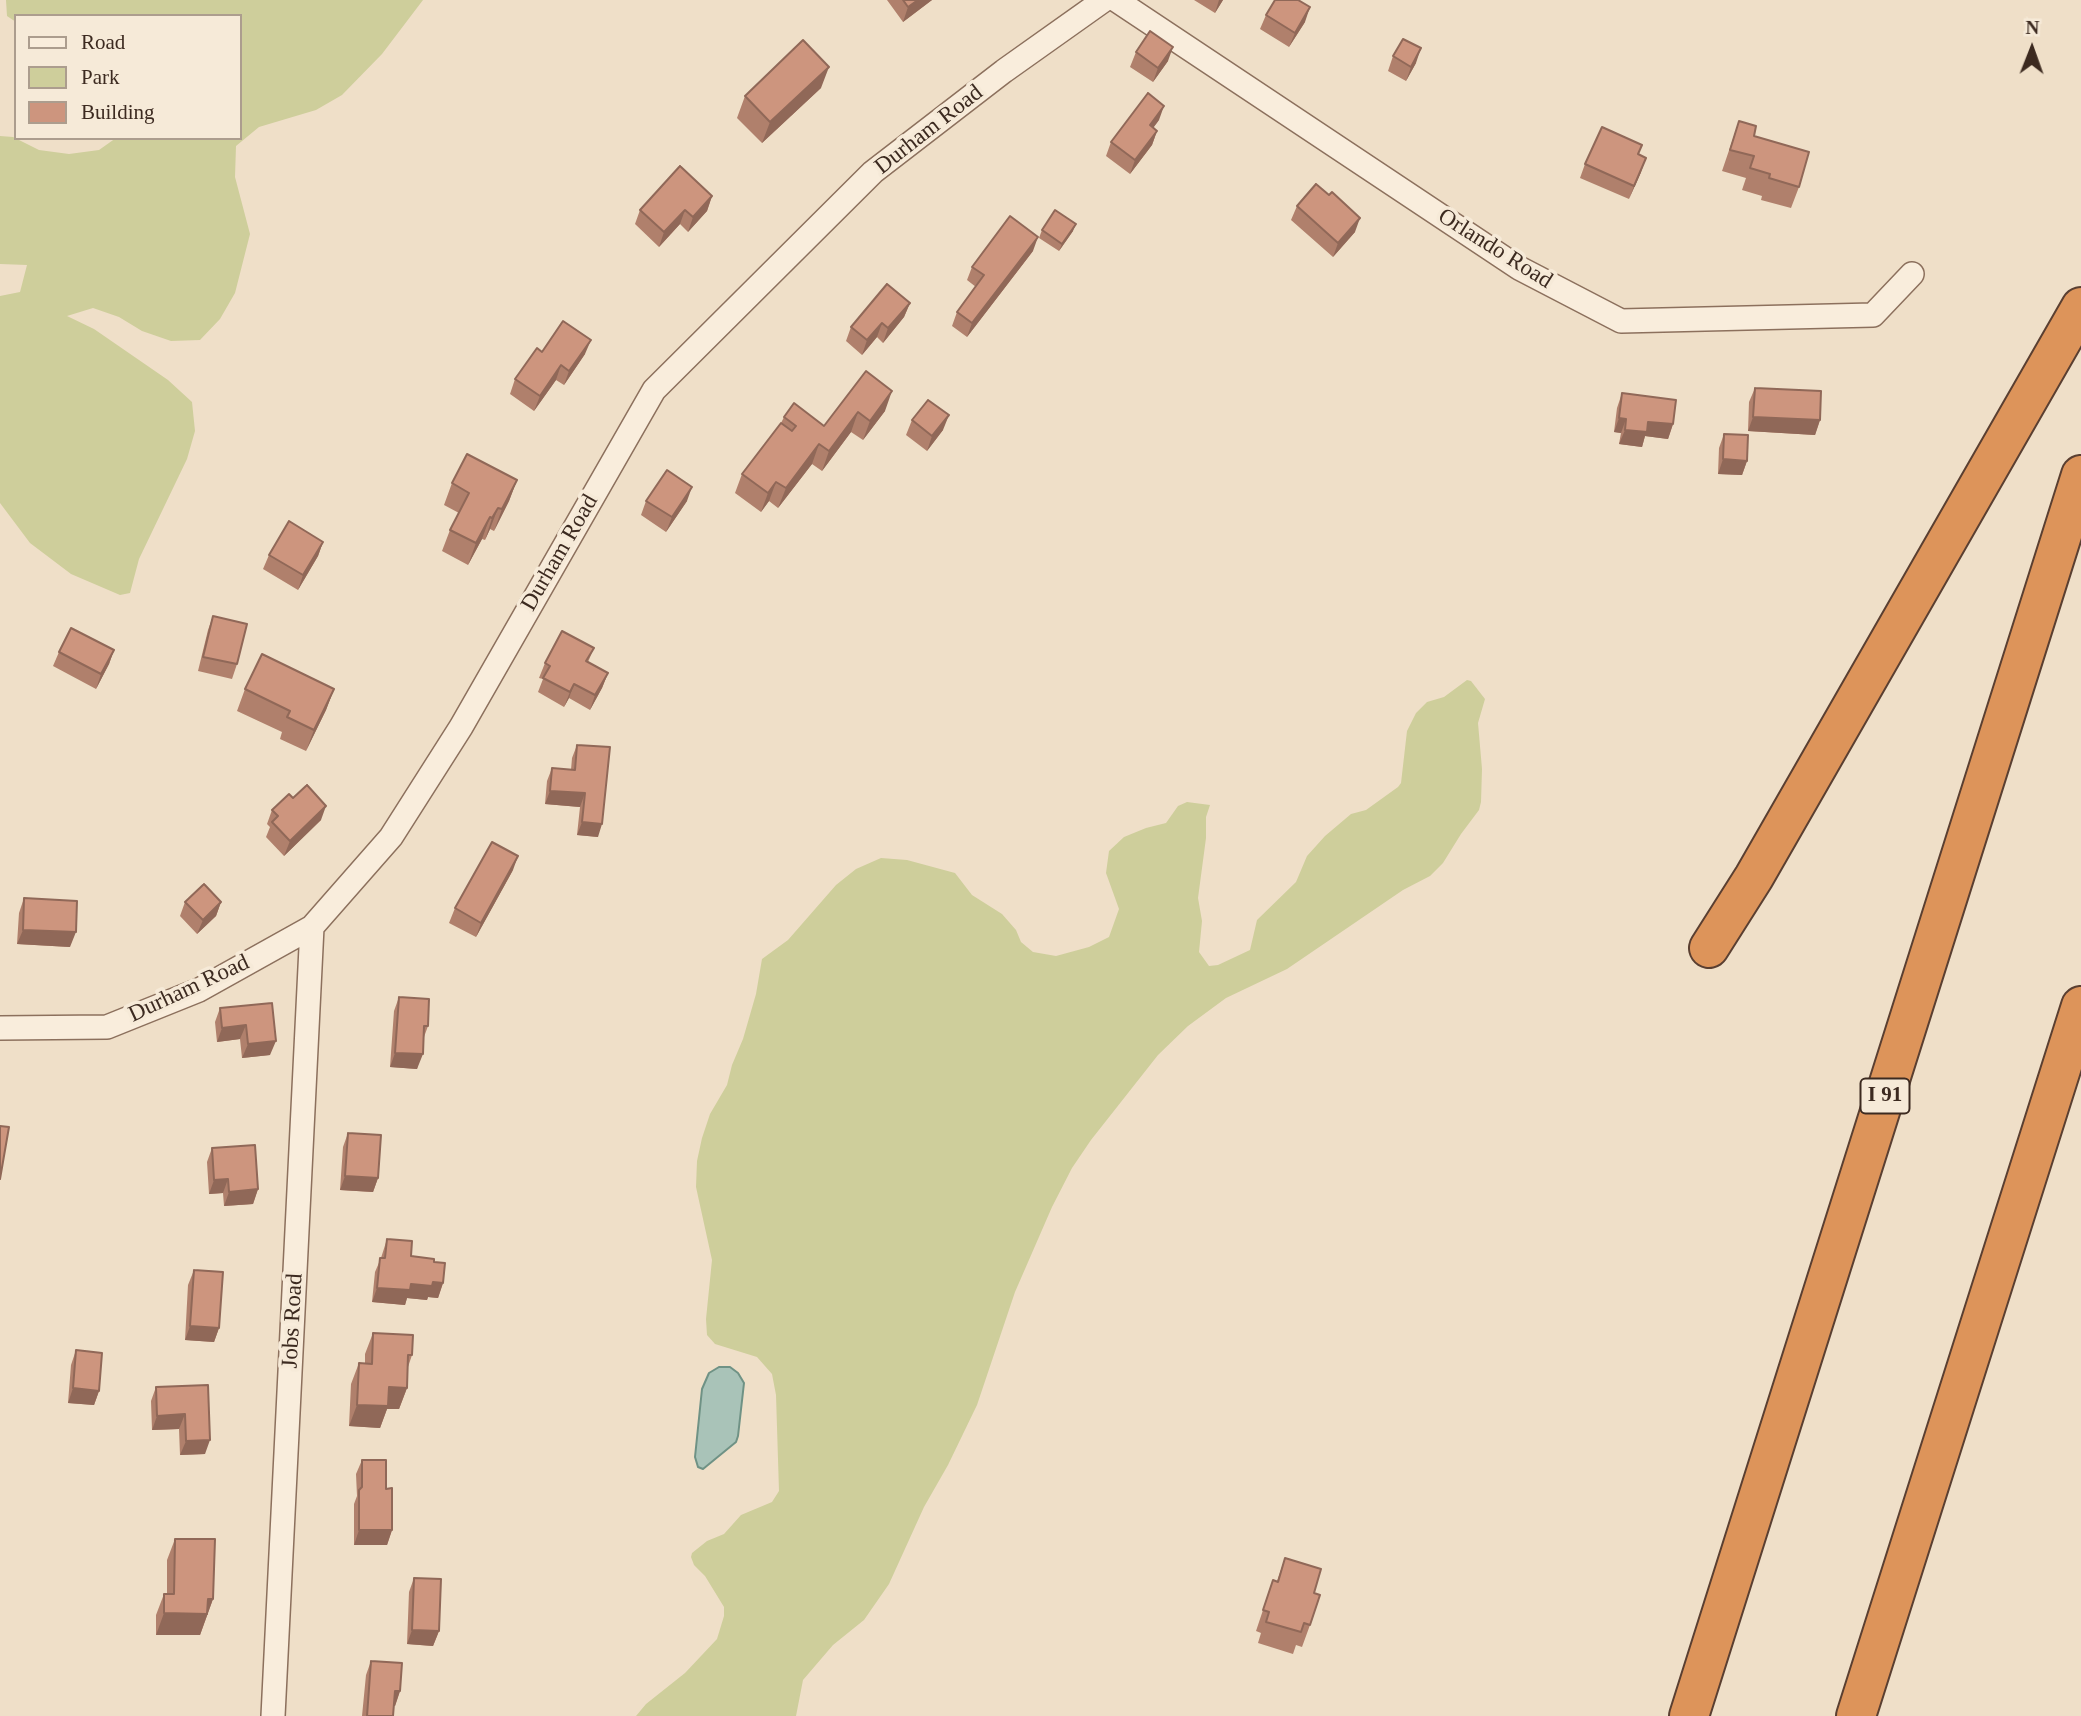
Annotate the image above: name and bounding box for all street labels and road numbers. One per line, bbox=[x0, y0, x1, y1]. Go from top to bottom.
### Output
street label: Durham Road bbox=[869, 79, 989, 181]
street label: Orlando Road bbox=[1433, 203, 1557, 295]
street label: Durham Road bbox=[516, 490, 604, 616]
street label: Durham Road bbox=[124, 949, 254, 1029]
road number: I 91 bbox=[1860, 1078, 1910, 1114]
street label: Jobs Road bbox=[277, 1273, 309, 1369]

